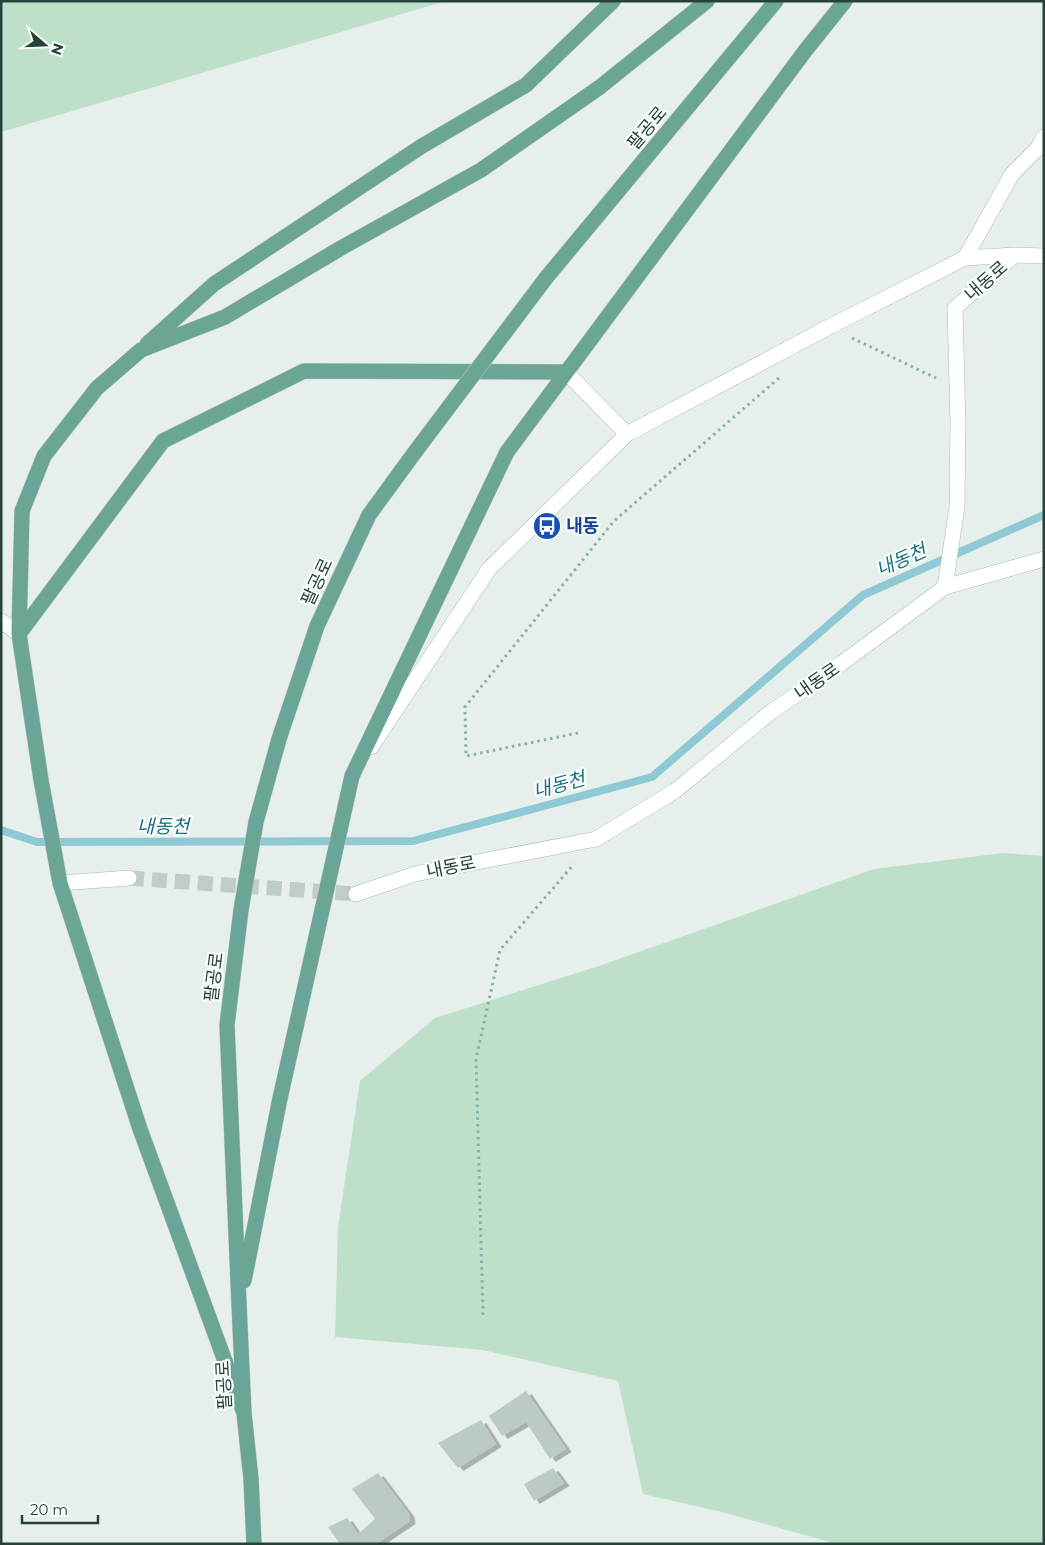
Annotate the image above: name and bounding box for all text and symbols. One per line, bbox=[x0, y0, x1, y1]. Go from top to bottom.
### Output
north arrow bbox=[20, 20, 70, 70]
text: N bbox=[47, 41, 68, 58]
street label: 팔공로 bbox=[623, 102, 671, 154]
street label: 내동로 bbox=[960, 256, 1012, 306]
bus stop icon: 내동 bbox=[532, 511, 562, 541]
place label: 내동 bbox=[566, 515, 599, 537]
water label: 내동천 bbox=[872, 538, 931, 581]
street label: 팔공로 bbox=[297, 555, 337, 609]
street label: 내동로 bbox=[790, 658, 844, 704]
water label: 내동천 bbox=[531, 767, 589, 803]
water label: 내동천 bbox=[137, 815, 191, 838]
street label: 내동로 bbox=[425, 851, 477, 883]
street label: 팔공로 bbox=[200, 951, 228, 1003]
street label: 팔공로 bbox=[212, 1360, 236, 1410]
scale bar bbox=[22, 1492, 99, 1524]
text: 20 m bbox=[30, 1500, 68, 1519]

